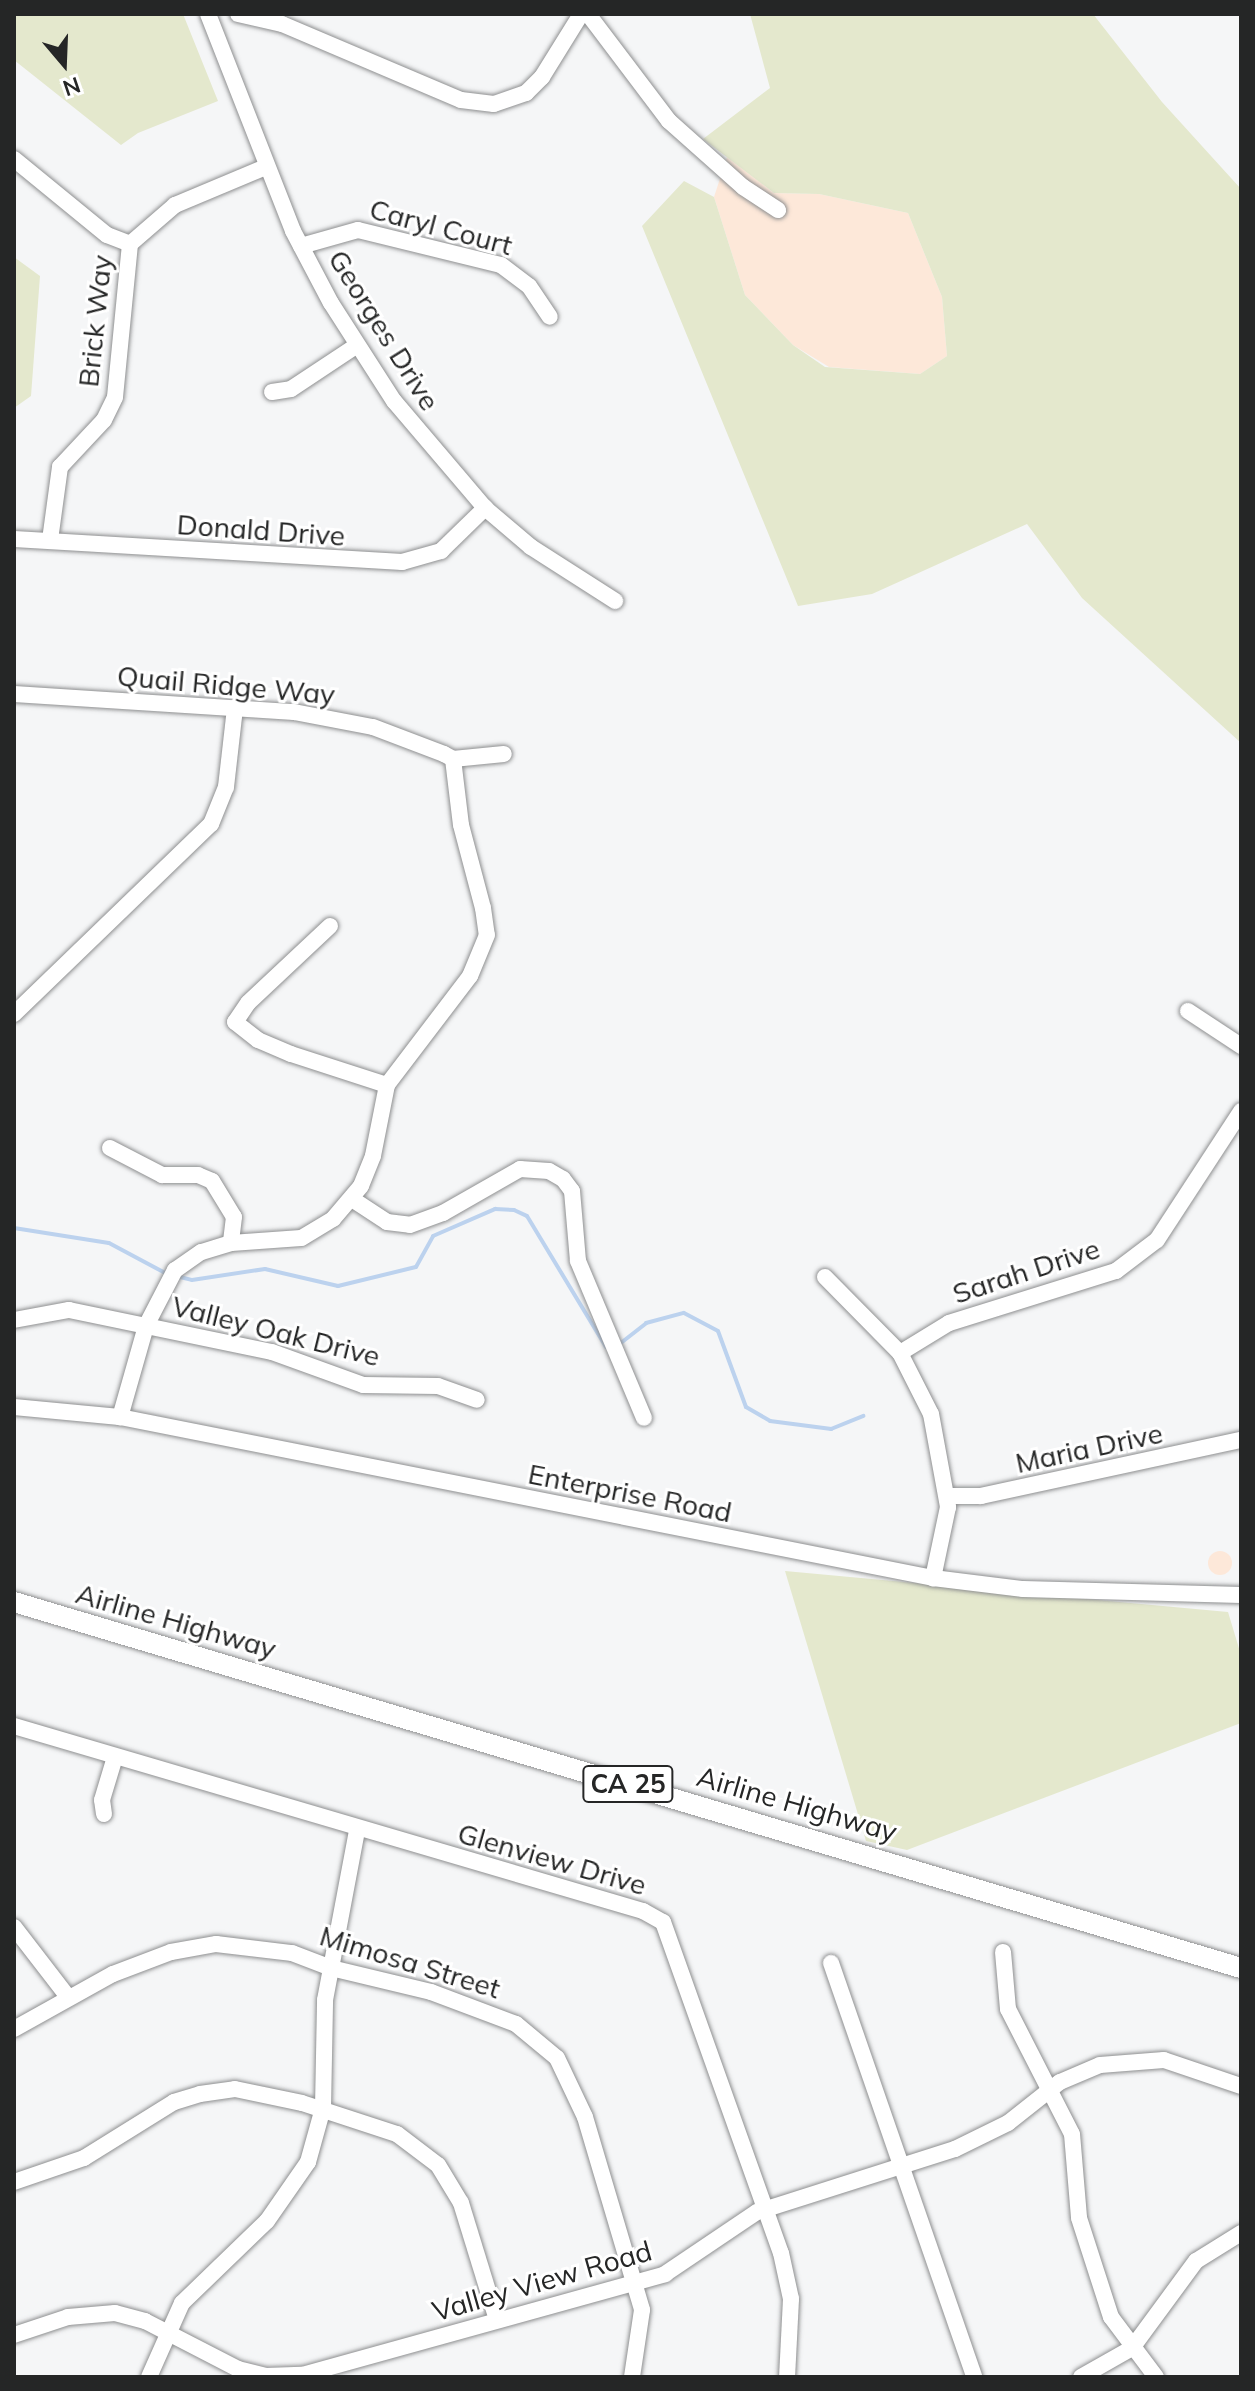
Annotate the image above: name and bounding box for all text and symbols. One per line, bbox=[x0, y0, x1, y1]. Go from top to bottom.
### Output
north arrow bbox=[24, 24, 104, 104]
text: N bbox=[59, 71, 84, 103]
street label: Caryl Court bbox=[366, 192, 516, 262]
street label: Georges Drive bbox=[321, 244, 447, 416]
street label: Brick Way bbox=[71, 253, 119, 389]
street label: Donald Drive bbox=[176, 507, 346, 553]
street label: Quail Ridge Way bbox=[116, 659, 336, 711]
street label: Sarah Drive bbox=[948, 1231, 1104, 1311]
street label: Valley Oak Drive bbox=[169, 1289, 383, 1373]
street label: Maria Drive bbox=[1012, 1416, 1166, 1480]
street label: Enterprise Road bbox=[525, 1457, 735, 1529]
street label: Airline Highway bbox=[72, 1576, 280, 1666]
street label: Airline Highway bbox=[693, 1759, 901, 1849]
road number: CA 25 bbox=[582, 1762, 674, 1806]
street label: Glenview Drive bbox=[454, 1816, 650, 1902]
street label: Mimosa Street bbox=[316, 1919, 504, 2005]
street label: Valley View Road bbox=[428, 2234, 656, 2328]

